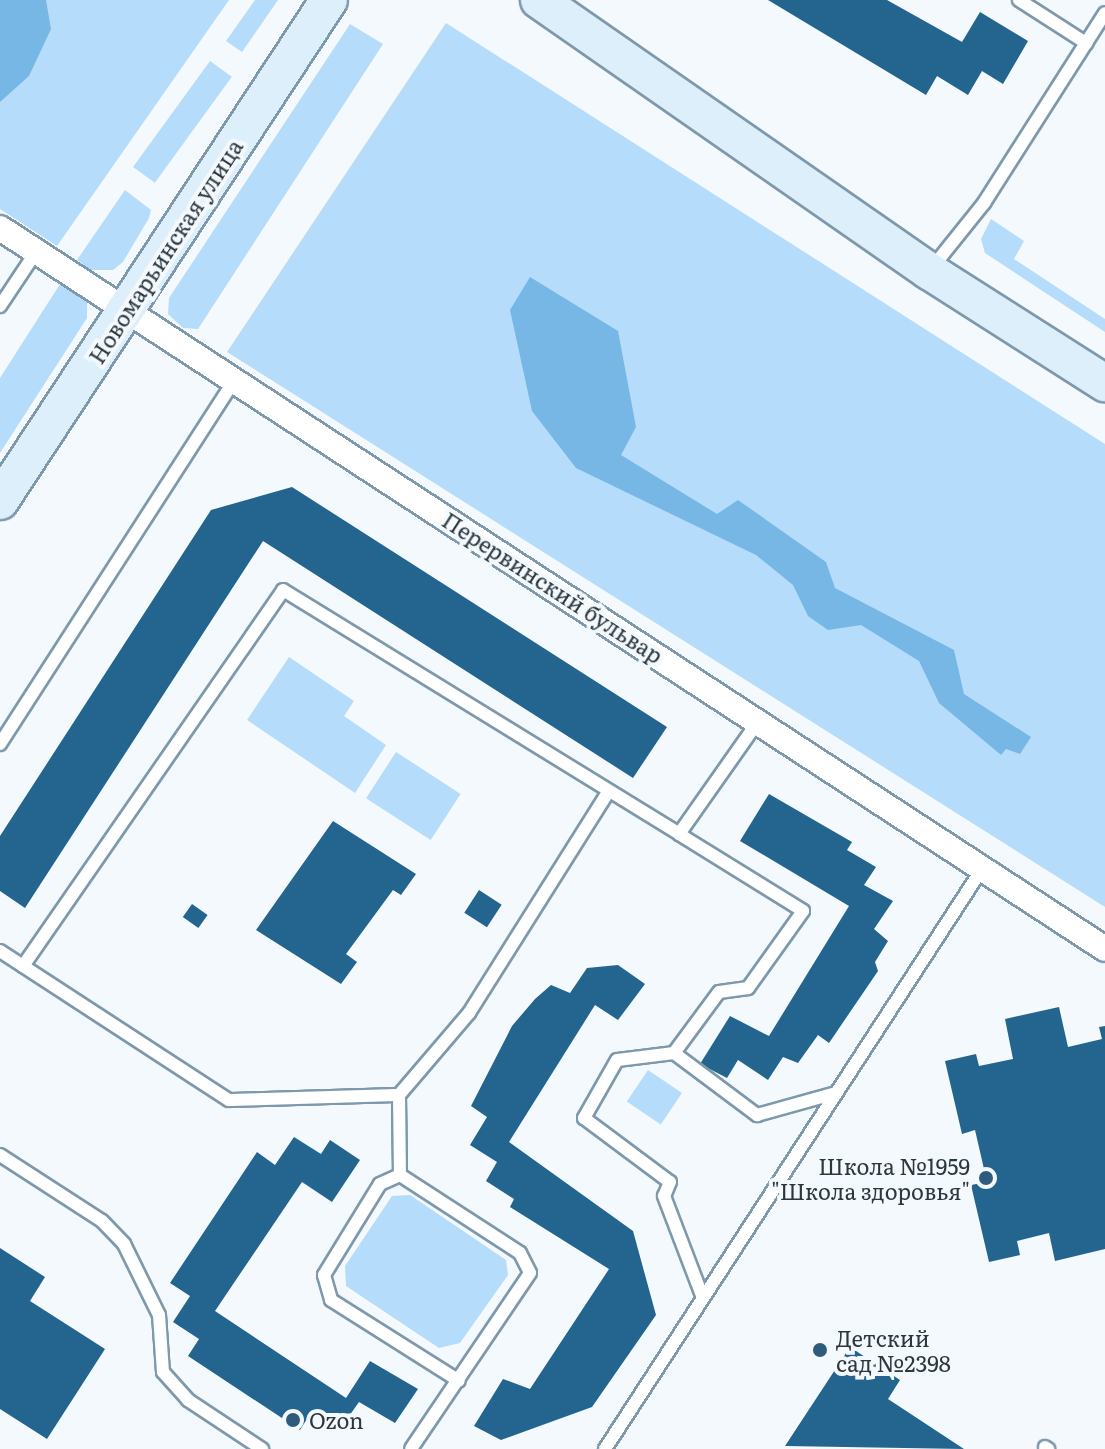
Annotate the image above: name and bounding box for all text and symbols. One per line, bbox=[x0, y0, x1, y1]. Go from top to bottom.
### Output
street label: Новомарьинская улица bbox=[83, 134, 247, 368]
street label: Перервинский бульвар bbox=[438, 506, 668, 668]
place label: Школа №1959 "Школа здоровья" bbox=[771, 1152, 970, 1204]
marker: Школа №1959 "Школа здоровья" bbox=[977, 1169, 995, 1187]
place label: Детский сад №2398 bbox=[836, 1324, 951, 1376]
marker: Детский сад №2398 bbox=[811, 1341, 829, 1359]
place label: Ozon bbox=[309, 1407, 364, 1433]
marker: Ozon bbox=[284, 1411, 302, 1429]

